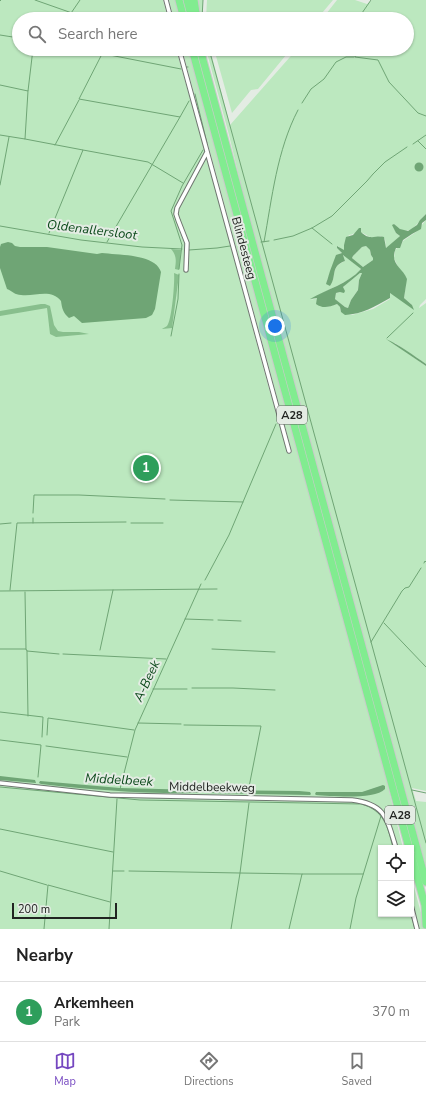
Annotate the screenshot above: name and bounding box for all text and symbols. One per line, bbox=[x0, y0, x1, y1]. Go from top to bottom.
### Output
search box bbox=[12, 12, 414, 56]
icon: search bbox=[26, 23, 48, 45]
text: Search here bbox=[58, 24, 138, 44]
street label: Blindesteeg bbox=[228, 215, 260, 281]
water label: Oldenallersloot bbox=[46, 216, 139, 245]
your location bbox=[265, 316, 285, 336]
road number: A28 bbox=[277, 406, 307, 424]
pin: 1 bbox=[133, 453, 159, 483]
water label: A-Beek bbox=[129, 657, 165, 706]
water label: Middelbeek bbox=[85, 769, 154, 791]
street label: Middelbeekweg bbox=[169, 778, 255, 796]
road number: A28 bbox=[385, 806, 415, 824]
map controls bbox=[378, 845, 414, 917]
button: locate bbox=[378, 845, 414, 881]
button: layers bbox=[378, 881, 414, 917]
scale bar bbox=[12, 901, 117, 920]
text: 200 m bbox=[18, 902, 50, 917]
text: Nearby bbox=[16, 944, 73, 967]
text: Arkemheen bbox=[54, 993, 134, 1013]
text: 1 bbox=[25, 1003, 33, 1021]
text: 370 m bbox=[372, 1003, 410, 1021]
text: Park bbox=[54, 1013, 80, 1031]
tab: Map bbox=[54, 1050, 76, 1089]
tab: Directions bbox=[184, 1050, 234, 1089]
tab: Saved bbox=[342, 1050, 372, 1089]

